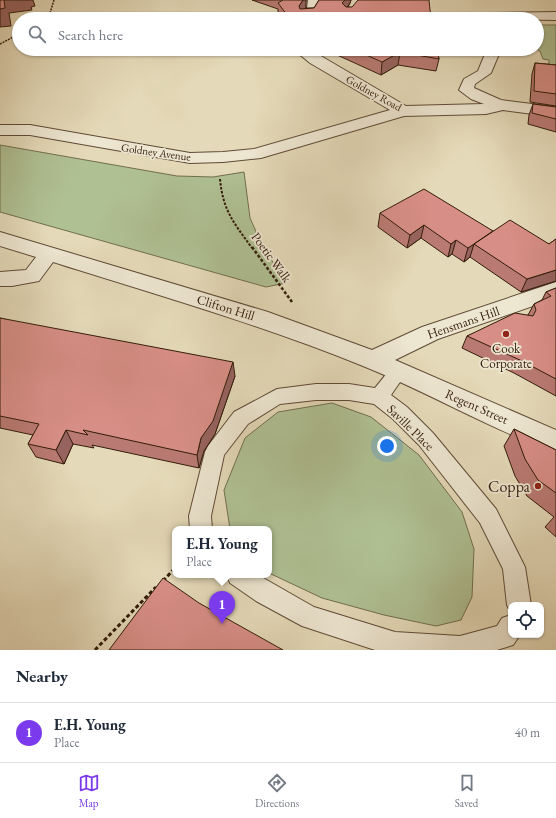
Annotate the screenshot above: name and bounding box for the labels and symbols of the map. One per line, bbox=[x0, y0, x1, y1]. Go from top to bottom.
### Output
street label: Goldney Road bbox=[344, 72, 405, 114]
street label: Goldney Avenue bbox=[120, 140, 192, 164]
street label: Poetic Walk bbox=[248, 229, 296, 287]
street label: Clifton Hill bbox=[195, 291, 257, 324]
street label: Hensmans Hill bbox=[425, 302, 502, 343]
marker: Cook Corporate bbox=[501, 329, 511, 339]
place label: Cook Corporate bbox=[480, 340, 532, 372]
street label: Regent Street bbox=[443, 385, 511, 428]
street label: Saville Place bbox=[383, 401, 438, 454]
your location bbox=[377, 436, 397, 456]
place label: Coppa bbox=[488, 476, 531, 497]
marker: Coppa bbox=[533, 481, 543, 491]
pin: 1 bbox=[209, 591, 235, 624]

